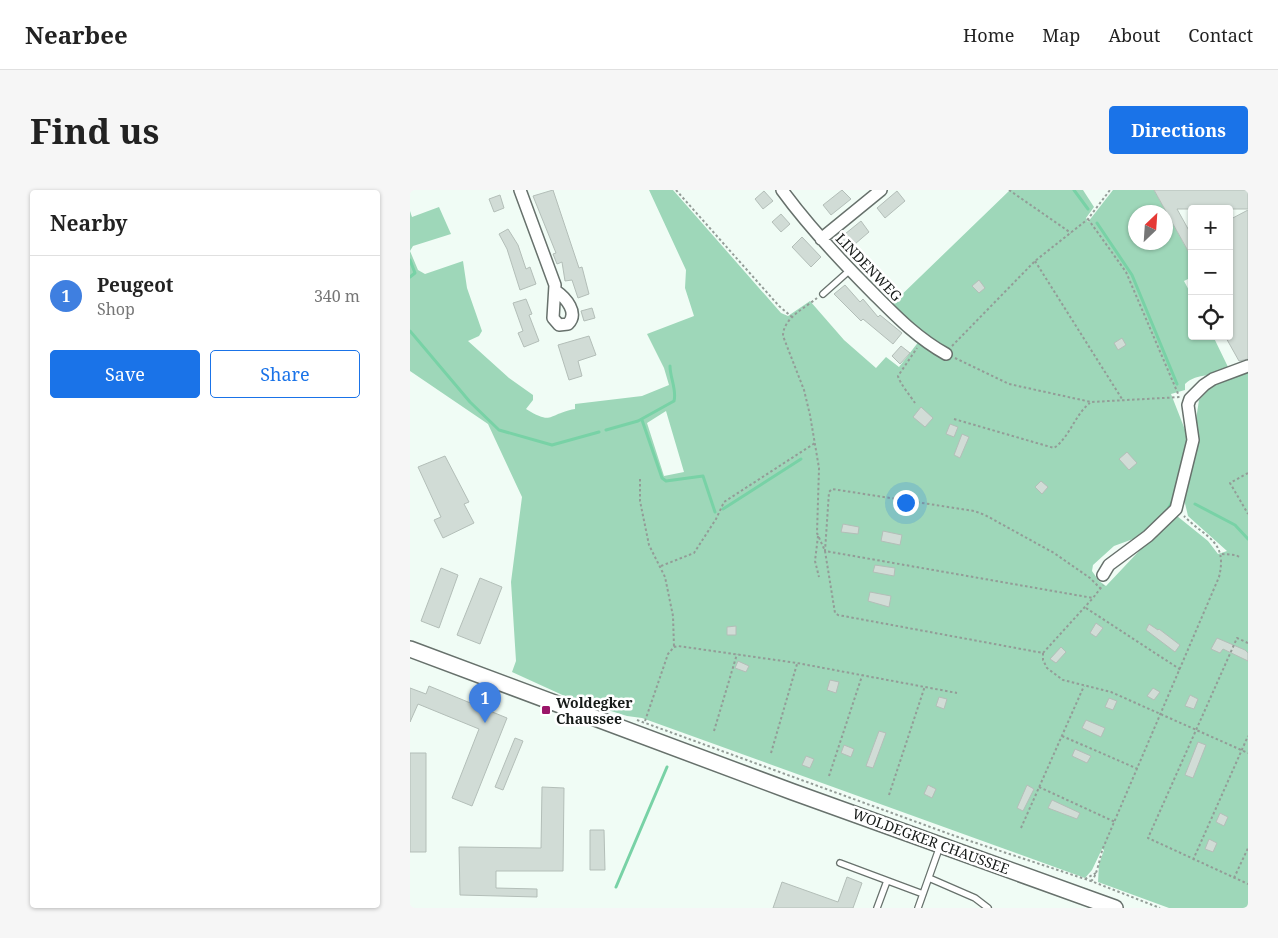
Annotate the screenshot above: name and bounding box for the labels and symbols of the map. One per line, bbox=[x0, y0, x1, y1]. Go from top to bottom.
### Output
north arrow bbox=[1128, 205, 1173, 250]
street label: LINDENWEG bbox=[832, 229, 906, 305]
your location bbox=[893, 490, 919, 516]
pin: 1 bbox=[469, 682, 501, 723]
place label: Woldegker Chaussee bbox=[556, 693, 633, 728]
marker: Woldegker Chaussee bbox=[540, 704, 552, 716]
street label: WOLDEGKER CHAUSSEE bbox=[850, 804, 1012, 878]

